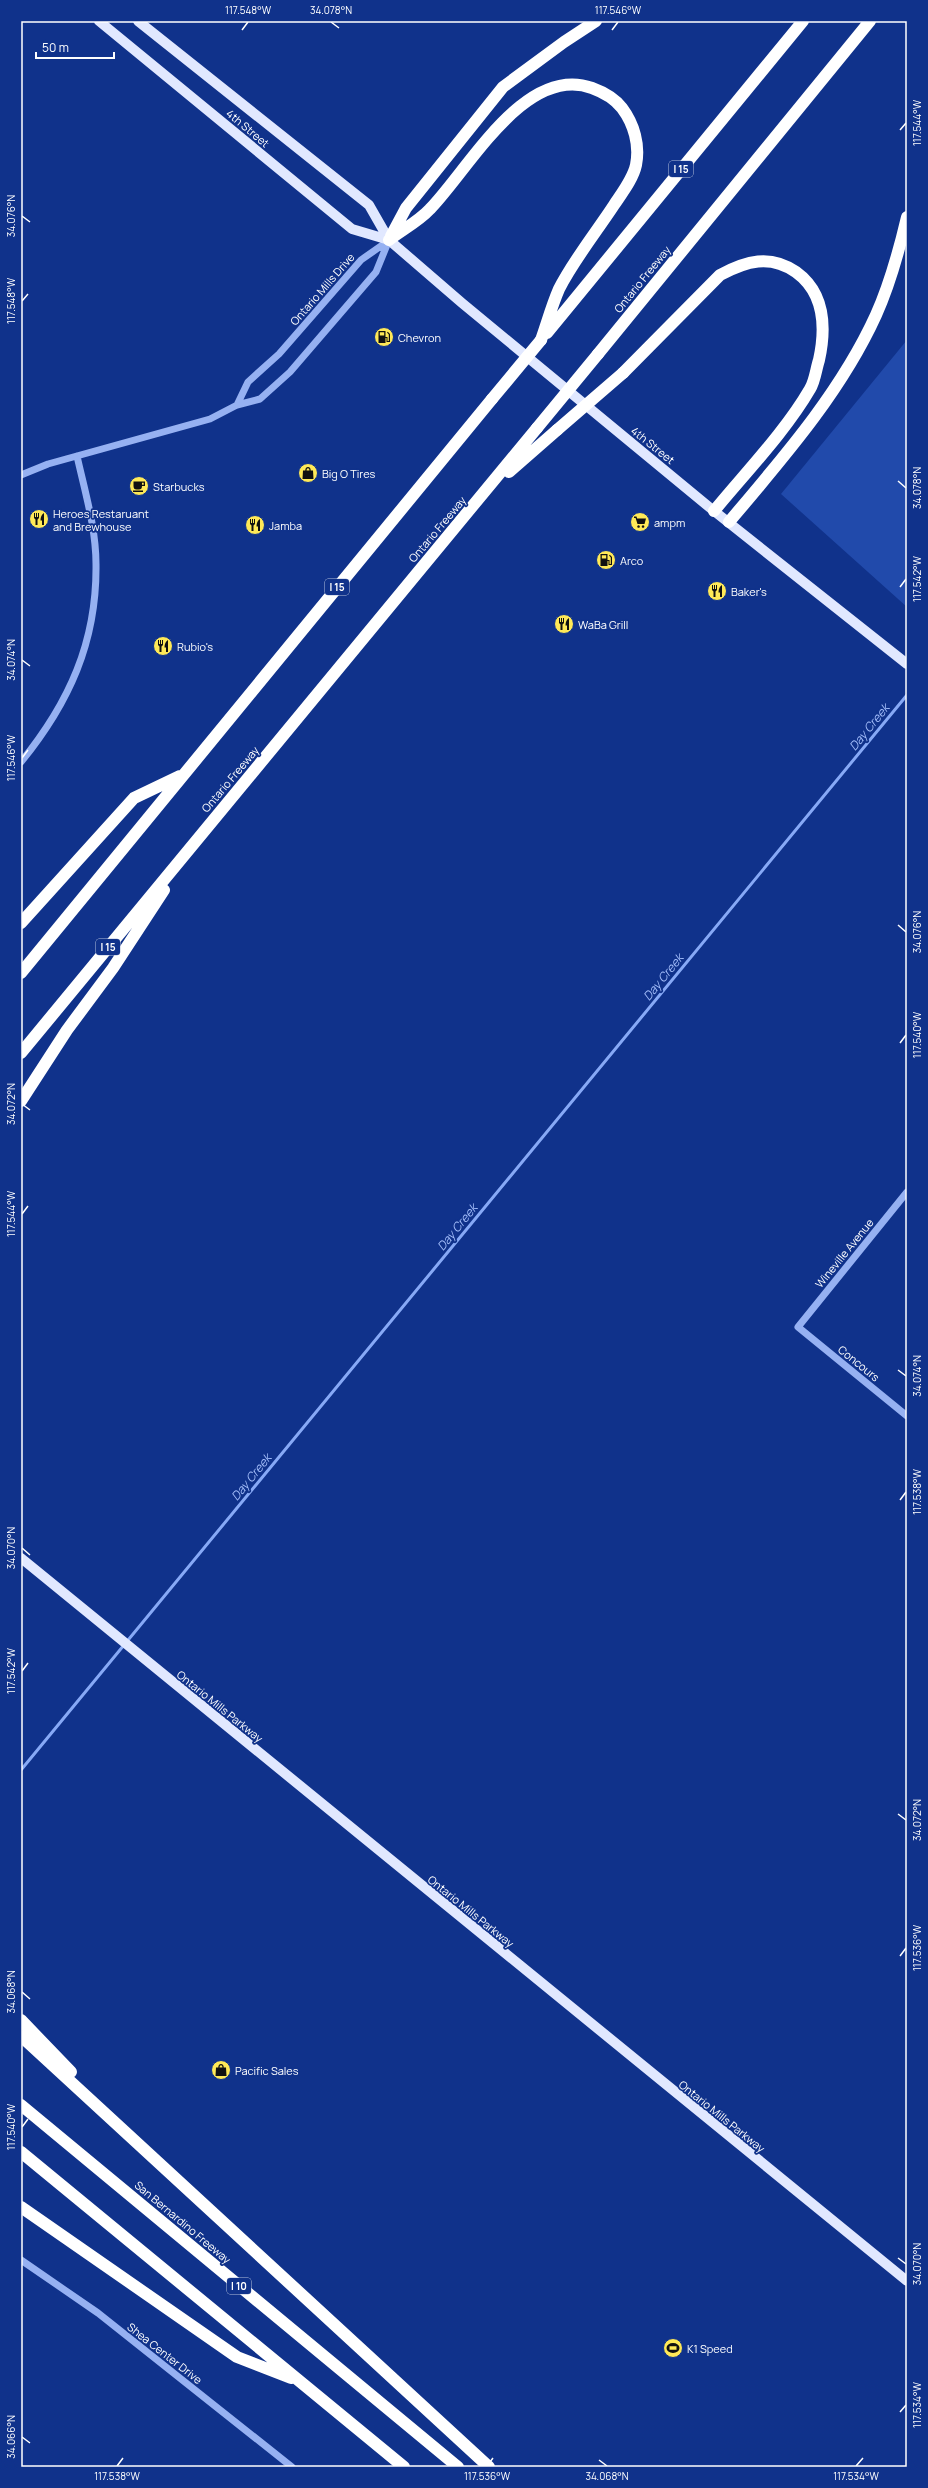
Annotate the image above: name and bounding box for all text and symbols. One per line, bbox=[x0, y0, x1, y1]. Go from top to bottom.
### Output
text: 117.548°W bbox=[225, 3, 272, 17]
text: 34.078°N bbox=[310, 3, 352, 17]
text: 117.546°W bbox=[595, 3, 642, 17]
scale bar bbox=[36, 34, 114, 60]
text: 50 m bbox=[42, 39, 69, 56]
text: 117.544°W bbox=[910, 99, 924, 146]
street label: 4th Street bbox=[223, 106, 273, 150]
road number: I 15 bbox=[669, 161, 693, 177]
text: 34.076°N bbox=[4, 195, 18, 237]
street label: Ontario Freeway bbox=[610, 242, 674, 316]
street label: Ontario Mills Drive bbox=[287, 249, 358, 328]
text: 117.548°W bbox=[4, 277, 18, 324]
fuel station icon: Chevron bbox=[373, 326, 395, 348]
place label: Chevron bbox=[398, 330, 441, 345]
street label: 4th Street bbox=[628, 423, 678, 467]
shop icon: Big O Tires bbox=[297, 462, 319, 484]
place label: Big O Tires bbox=[322, 466, 376, 481]
text: 34.078°N bbox=[910, 467, 924, 509]
cafe icon: Starbucks bbox=[128, 475, 150, 497]
place label: Starbucks bbox=[153, 479, 205, 494]
street label: Ontario Freeway bbox=[405, 493, 469, 565]
place label: Heroes Restaruant and Brewhouse bbox=[53, 506, 149, 534]
restaurant icon: Heroes Restaruant and Brewhouse bbox=[28, 508, 50, 530]
supermarket icon: ampm bbox=[629, 511, 651, 533]
restaurant icon: Jamba bbox=[244, 514, 266, 536]
place label: ampm bbox=[654, 515, 685, 530]
place label: Jamba bbox=[269, 518, 302, 533]
fuel station icon: Arco bbox=[595, 549, 617, 571]
place label: Arco bbox=[620, 553, 644, 568]
text: 117.542°W bbox=[910, 555, 924, 602]
road number: I 15 bbox=[325, 579, 349, 595]
restaurant icon: Baker's bbox=[706, 580, 728, 602]
place label: Baker's bbox=[731, 584, 767, 599]
restaurant icon: WaBa Grill bbox=[553, 613, 575, 635]
place label: WaBa Grill bbox=[578, 617, 628, 632]
restaurant icon: Rubio's bbox=[152, 635, 174, 657]
text: 34.074°N bbox=[4, 639, 18, 681]
place label: Rubio's bbox=[177, 639, 213, 654]
water label: Day Creek bbox=[845, 698, 894, 754]
text: 117.546°W bbox=[4, 734, 18, 781]
street label: Ontario Freeway bbox=[198, 743, 262, 815]
text: 34.076°N bbox=[910, 911, 924, 953]
road number: I 15 bbox=[96, 939, 120, 955]
water label: Day Creek bbox=[639, 948, 688, 1004]
text: 117.540°W bbox=[910, 1011, 924, 1058]
text: 34.072°N bbox=[4, 1083, 18, 1125]
text: 117.544°W bbox=[4, 1190, 18, 1237]
water label: Day Creek bbox=[433, 1198, 482, 1254]
street label: Wineville Avenue bbox=[811, 1215, 877, 1291]
street label: Concours bbox=[835, 1342, 883, 1384]
text: 34.074°N bbox=[910, 1355, 924, 1397]
water label: Day Creek bbox=[227, 1448, 276, 1504]
text: 117.538°W bbox=[910, 1469, 924, 1515]
text: 34.070°N bbox=[4, 1527, 18, 1569]
text: 117.542°W bbox=[4, 1647, 18, 1694]
street label: Ontario Mills Parkway bbox=[174, 1667, 266, 1746]
text: 34.072°N bbox=[910, 1799, 924, 1841]
street label: Ontario Mills Parkway bbox=[425, 1872, 517, 1951]
text: 117.536°W bbox=[910, 1924, 924, 1971]
text: 34.068°N bbox=[4, 1970, 18, 2014]
shop icon: Pacific Sales bbox=[210, 2059, 232, 2081]
place label: Pacific Sales bbox=[235, 2063, 299, 2078]
street label: Ontario Mills Parkway bbox=[676, 2077, 768, 2156]
text: 117.540°W bbox=[4, 2103, 18, 2150]
street label: San Bernardino Freeway bbox=[132, 2177, 234, 2267]
text: 34.070°N bbox=[910, 2243, 924, 2285]
road number: I 10 bbox=[227, 2278, 251, 2294]
street label: Shea Center Drive bbox=[124, 2319, 206, 2387]
sports icon: K1 Speed bbox=[662, 2337, 684, 2359]
place label: K1 Speed bbox=[687, 2341, 733, 2356]
text: 117.534°W bbox=[910, 2381, 924, 2428]
text: 34.066°N bbox=[4, 2415, 18, 2459]
text: 117.538°W bbox=[94, 2469, 140, 2483]
text: 117.536°W bbox=[464, 2469, 511, 2483]
text: 34.068°N bbox=[585, 2469, 629, 2483]
text: 117.534°W bbox=[833, 2469, 880, 2483]

